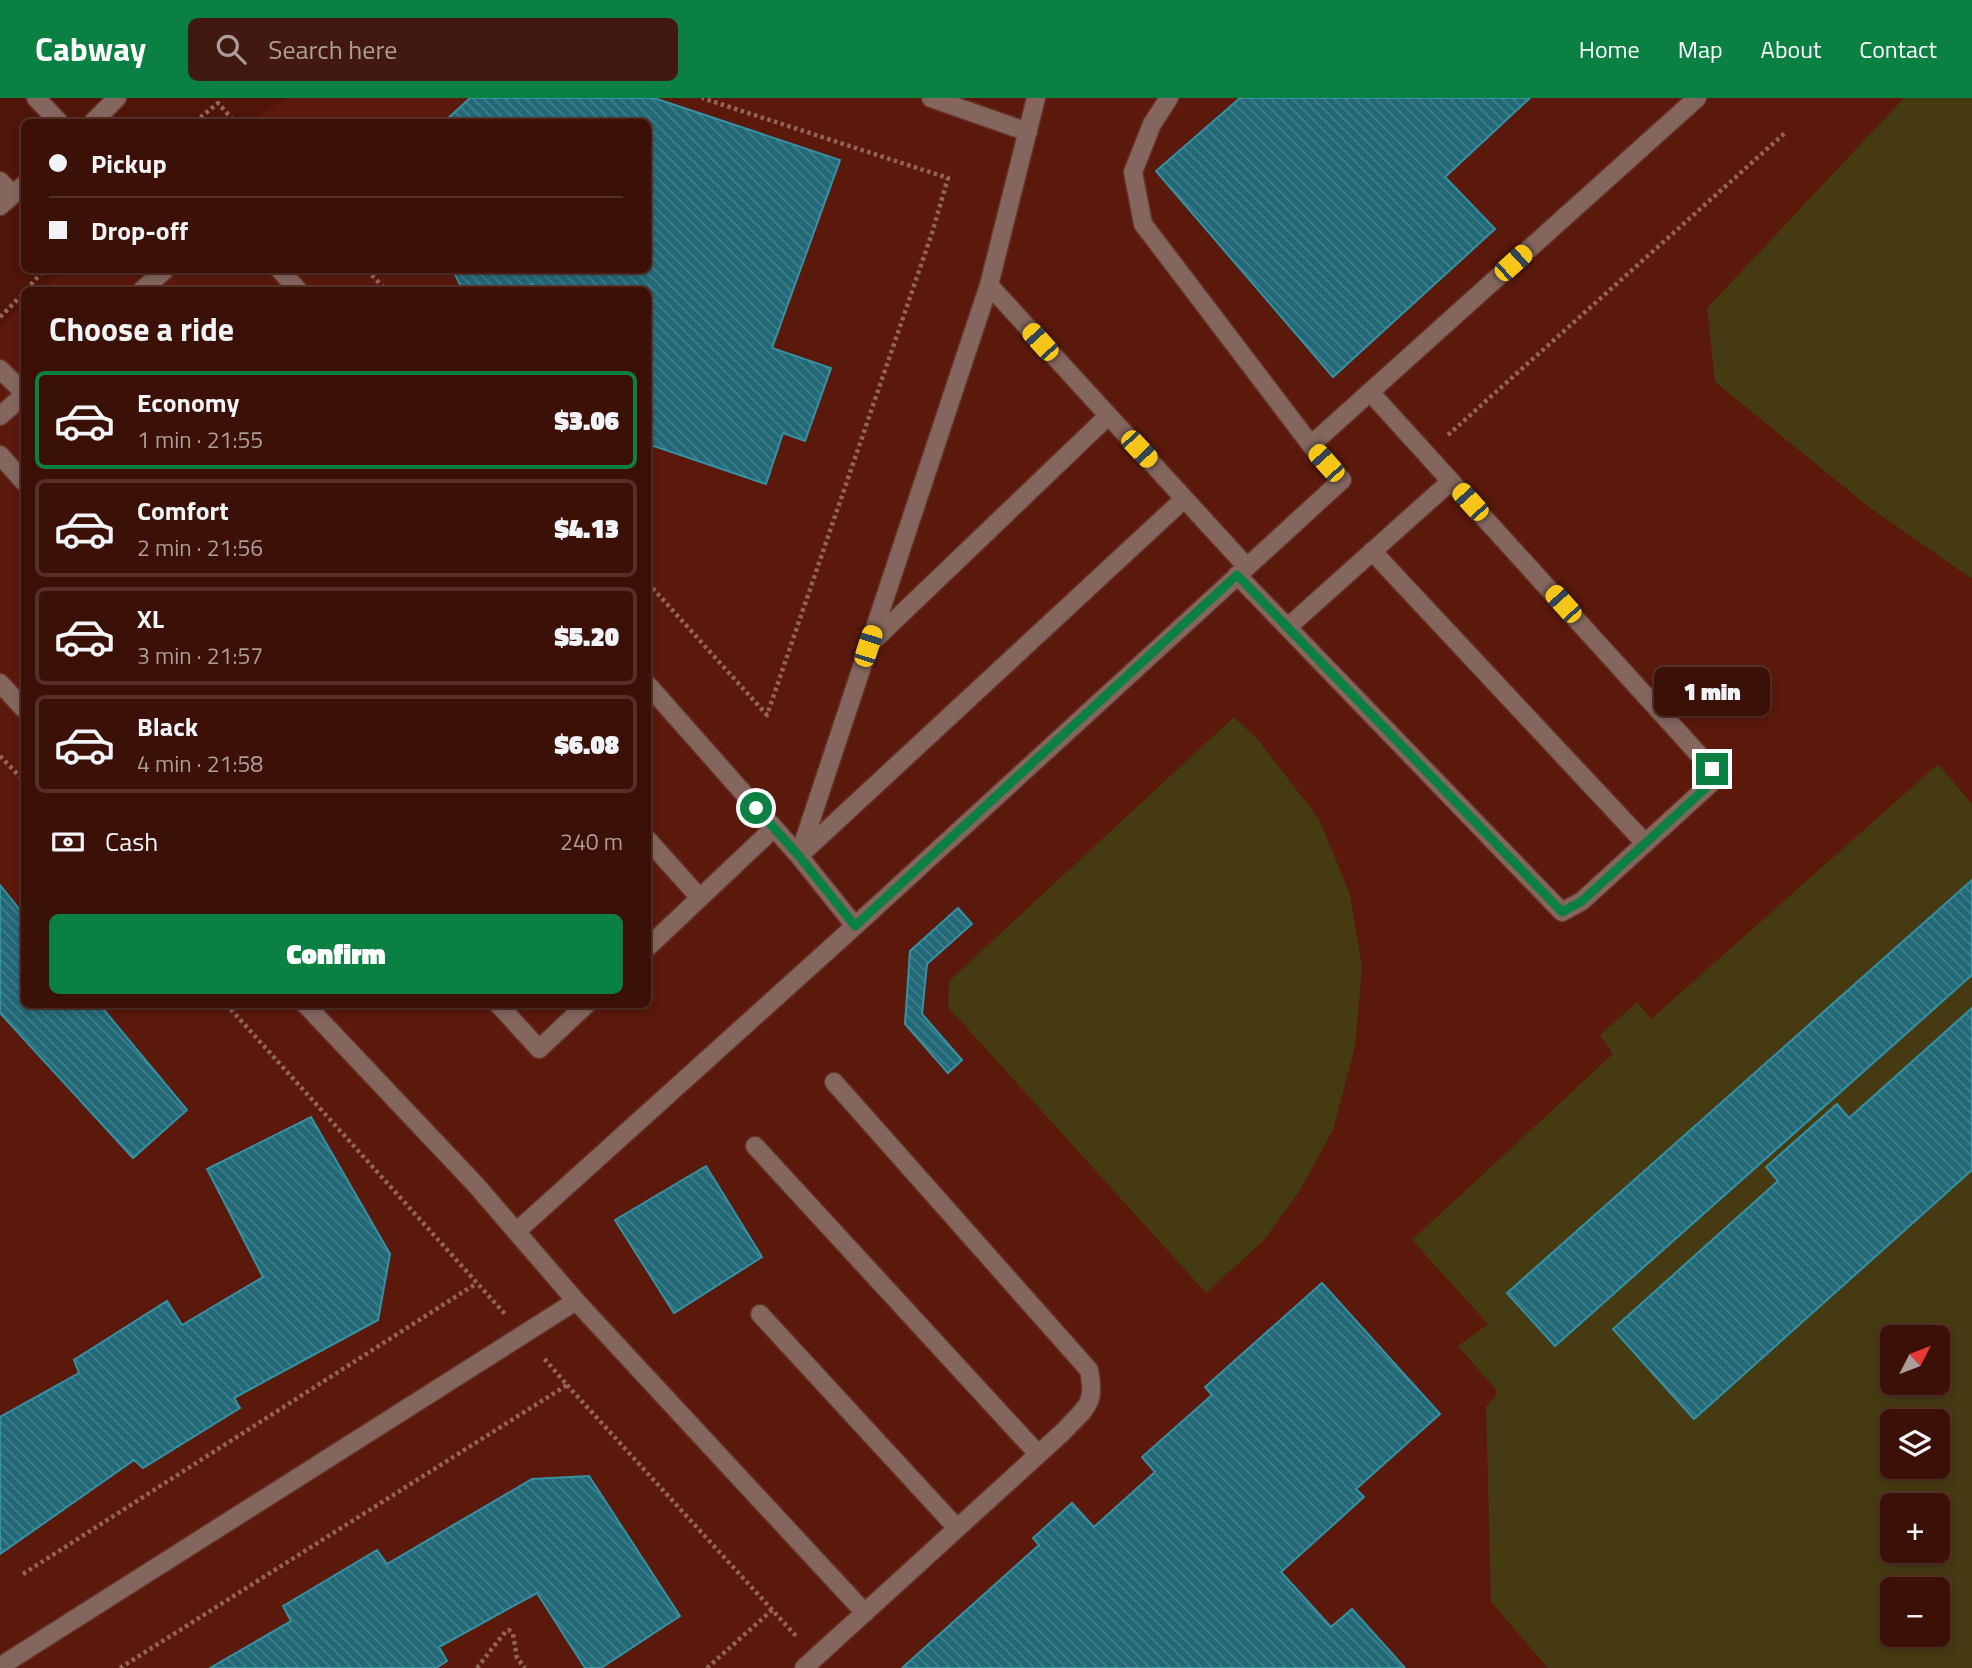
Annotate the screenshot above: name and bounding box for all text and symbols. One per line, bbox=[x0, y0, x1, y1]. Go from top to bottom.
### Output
search box bbox=[188, 18, 678, 81]
text: Cabway bbox=[35, 24, 146, 74]
icon: search bbox=[212, 30, 250, 68]
text: Search here bbox=[268, 30, 397, 69]
text: Home bbox=[1579, 31, 1640, 67]
text: Map bbox=[1678, 31, 1723, 67]
text: About bbox=[1761, 31, 1821, 67]
text: Contact bbox=[1859, 31, 1937, 67]
text: Pickup bbox=[91, 144, 167, 183]
text: Drop-off bbox=[91, 211, 188, 250]
car bbox=[1491, 241, 1536, 285]
text: Choose a ride bbox=[49, 305, 234, 353]
car bbox=[1019, 319, 1062, 365]
text: Economy bbox=[137, 383, 239, 422]
icon: car bbox=[53, 389, 116, 452]
text: $3.06 bbox=[554, 401, 619, 440]
text: 1 min · 21:55 bbox=[137, 422, 263, 457]
car bbox=[1117, 426, 1162, 472]
car bbox=[1305, 440, 1348, 486]
car bbox=[1449, 479, 1492, 525]
text: Comfort bbox=[137, 491, 229, 530]
icon: car bbox=[53, 497, 116, 560]
text: $4.13 bbox=[554, 509, 619, 548]
text: 2 min · 21:56 bbox=[137, 530, 263, 565]
car bbox=[1542, 581, 1585, 627]
text: XL bbox=[137, 599, 164, 638]
icon: car bbox=[53, 605, 116, 668]
text: $5.20 bbox=[554, 617, 619, 656]
car bbox=[852, 623, 885, 669]
text: 3 min · 21:57 bbox=[137, 638, 263, 673]
callout: 1 min bbox=[1654, 668, 1770, 716]
text: 1 min bbox=[1683, 674, 1741, 709]
text: Black bbox=[137, 707, 198, 746]
icon: car bbox=[53, 713, 116, 776]
text: $6.08 bbox=[554, 725, 619, 764]
text: 4 min · 21:58 bbox=[137, 746, 263, 781]
route end bbox=[1696, 753, 1728, 785]
route start bbox=[740, 792, 772, 824]
text: Cash bbox=[105, 822, 158, 861]
icon: cash bbox=[49, 823, 87, 861]
text: 240 m bbox=[560, 824, 623, 859]
button: Confirm bbox=[49, 914, 623, 994]
north arrow bbox=[1880, 1325, 1950, 1395]
map controls bbox=[1880, 1325, 1950, 1647]
button: layers bbox=[1880, 1409, 1950, 1479]
button: + bbox=[1880, 1493, 1950, 1563]
button: − bbox=[1880, 1577, 1950, 1647]

